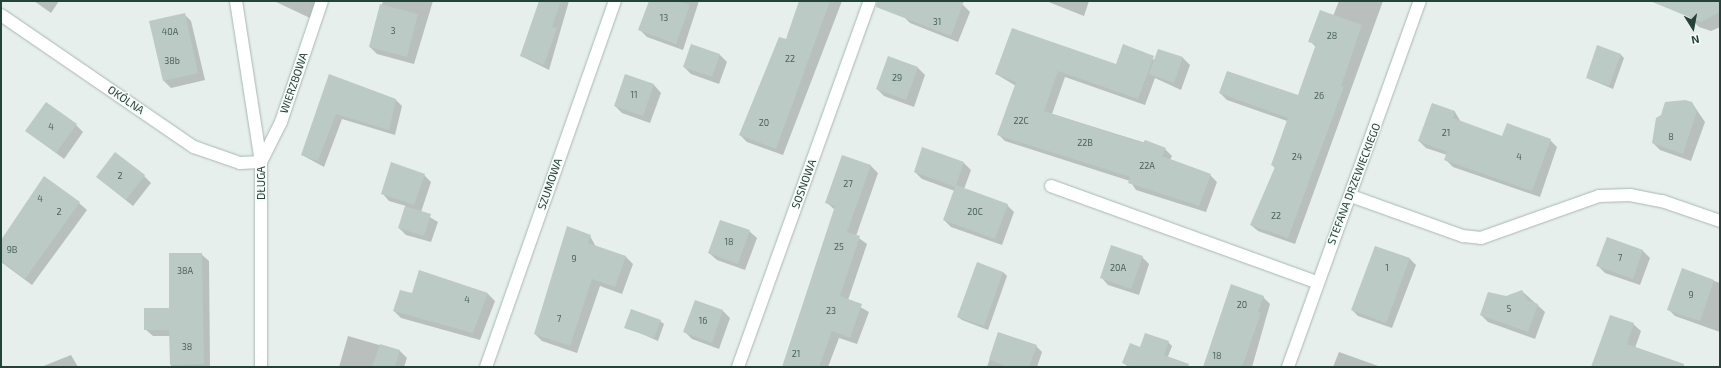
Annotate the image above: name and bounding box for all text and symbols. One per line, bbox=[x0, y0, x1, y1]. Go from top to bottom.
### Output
north arrow bbox=[1673, 8, 1713, 48]
house number: 13 bbox=[660, 13, 668, 23]
house number: 31 bbox=[933, 17, 941, 27]
house number: 3 bbox=[390, 26, 396, 36]
house number: 40A bbox=[162, 27, 178, 37]
house number: 28 bbox=[1327, 31, 1337, 41]
text: N bbox=[1690, 33, 1701, 47]
street label: WIERZBOWA bbox=[277, 51, 311, 115]
house number: 22 bbox=[785, 54, 795, 64]
house number: 38b bbox=[164, 56, 180, 66]
house number: 29 bbox=[892, 73, 902, 83]
street label: OKÓLNA bbox=[105, 83, 147, 117]
house number: 11 bbox=[630, 90, 638, 100]
house number: 26 bbox=[1314, 91, 1324, 101]
house number: 22C bbox=[1013, 116, 1029, 126]
house number: 20 bbox=[759, 118, 769, 128]
street label: STEFANA DRZEWIECKIEGO bbox=[1325, 121, 1383, 247]
house number: 4 bbox=[48, 122, 54, 132]
house number: 21 bbox=[1442, 128, 1450, 138]
house number: 8 bbox=[1668, 132, 1674, 142]
house number: 22B bbox=[1077, 138, 1093, 148]
house number: 24 bbox=[1292, 152, 1302, 162]
house number: 4 bbox=[1516, 152, 1522, 162]
street label: SZUMOWA bbox=[535, 156, 565, 212]
street label: SOSNOWA bbox=[789, 157, 819, 211]
house number: 22A bbox=[1139, 161, 1155, 171]
street label: DŁUGA bbox=[254, 166, 268, 200]
house number: 2 bbox=[117, 171, 123, 181]
house number: 27 bbox=[843, 179, 853, 189]
house number: 4 bbox=[37, 194, 43, 204]
house number: 2 bbox=[56, 207, 62, 217]
house number: 20C bbox=[967, 207, 983, 217]
house number: 22 bbox=[1271, 211, 1281, 221]
house number: 18 bbox=[724, 237, 734, 247]
house number: 25 bbox=[834, 242, 844, 252]
house number: 9B bbox=[7, 245, 17, 255]
house number: 7 bbox=[1618, 253, 1622, 263]
house number: 9 bbox=[571, 254, 577, 264]
house number: 20A bbox=[1110, 263, 1126, 273]
house number: 1 bbox=[1385, 263, 1389, 273]
house number: 38A bbox=[177, 266, 193, 276]
house number: 9 bbox=[1688, 290, 1694, 300]
house number: 4 bbox=[464, 295, 470, 305]
house number: 20 bbox=[1237, 300, 1247, 310]
house number: 5 bbox=[1507, 304, 1511, 314]
house number: 23 bbox=[826, 306, 836, 316]
house number: 7 bbox=[557, 314, 561, 324]
house number: 16 bbox=[699, 316, 707, 326]
house number: 38 bbox=[182, 342, 192, 352]
house number: 21 bbox=[792, 349, 800, 359]
house number: 18 bbox=[1212, 351, 1222, 361]

